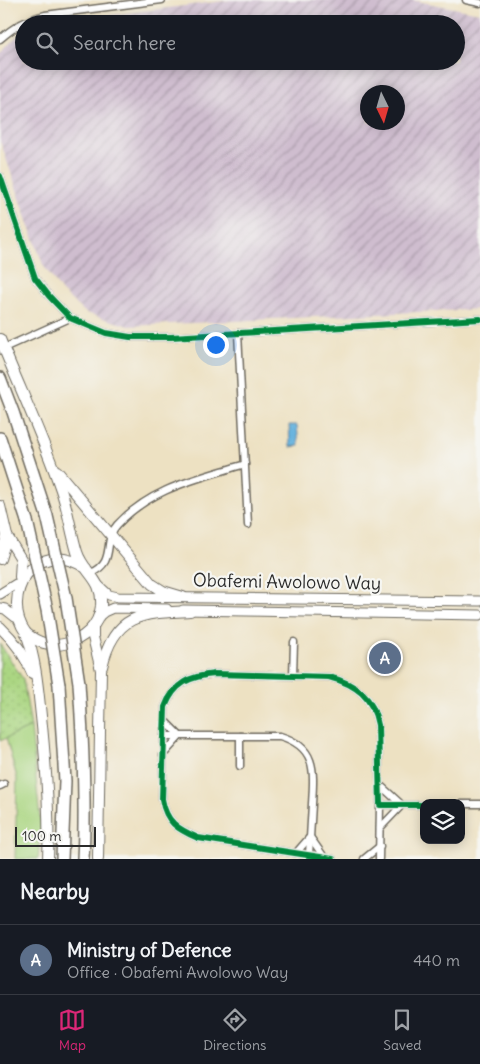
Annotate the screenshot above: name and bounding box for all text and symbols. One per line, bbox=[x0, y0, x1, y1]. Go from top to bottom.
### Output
search box bbox=[15, 15, 465, 70]
icon: search bbox=[33, 29, 61, 57]
text: Search here bbox=[73, 31, 176, 55]
north arrow bbox=[360, 85, 405, 130]
your location bbox=[203, 332, 229, 358]
street label: Obafemi Awolowo Way bbox=[193, 568, 381, 595]
pin: A bbox=[369, 639, 401, 677]
map controls bbox=[420, 799, 465, 844]
button: layers bbox=[420, 799, 465, 844]
scale bar bbox=[15, 824, 96, 847]
text: 100 m bbox=[22, 827, 62, 845]
text: Nearby bbox=[20, 878, 90, 905]
text: Ministry of Defence bbox=[67, 938, 232, 962]
text: A bbox=[31, 950, 41, 970]
text: 440 m bbox=[413, 950, 460, 970]
text: Office · Obafemi Awolowo Way bbox=[67, 962, 288, 982]
tab: Map bbox=[58, 1006, 86, 1054]
tab: Directions bbox=[203, 1006, 266, 1054]
tab: Saved bbox=[383, 1006, 422, 1054]

